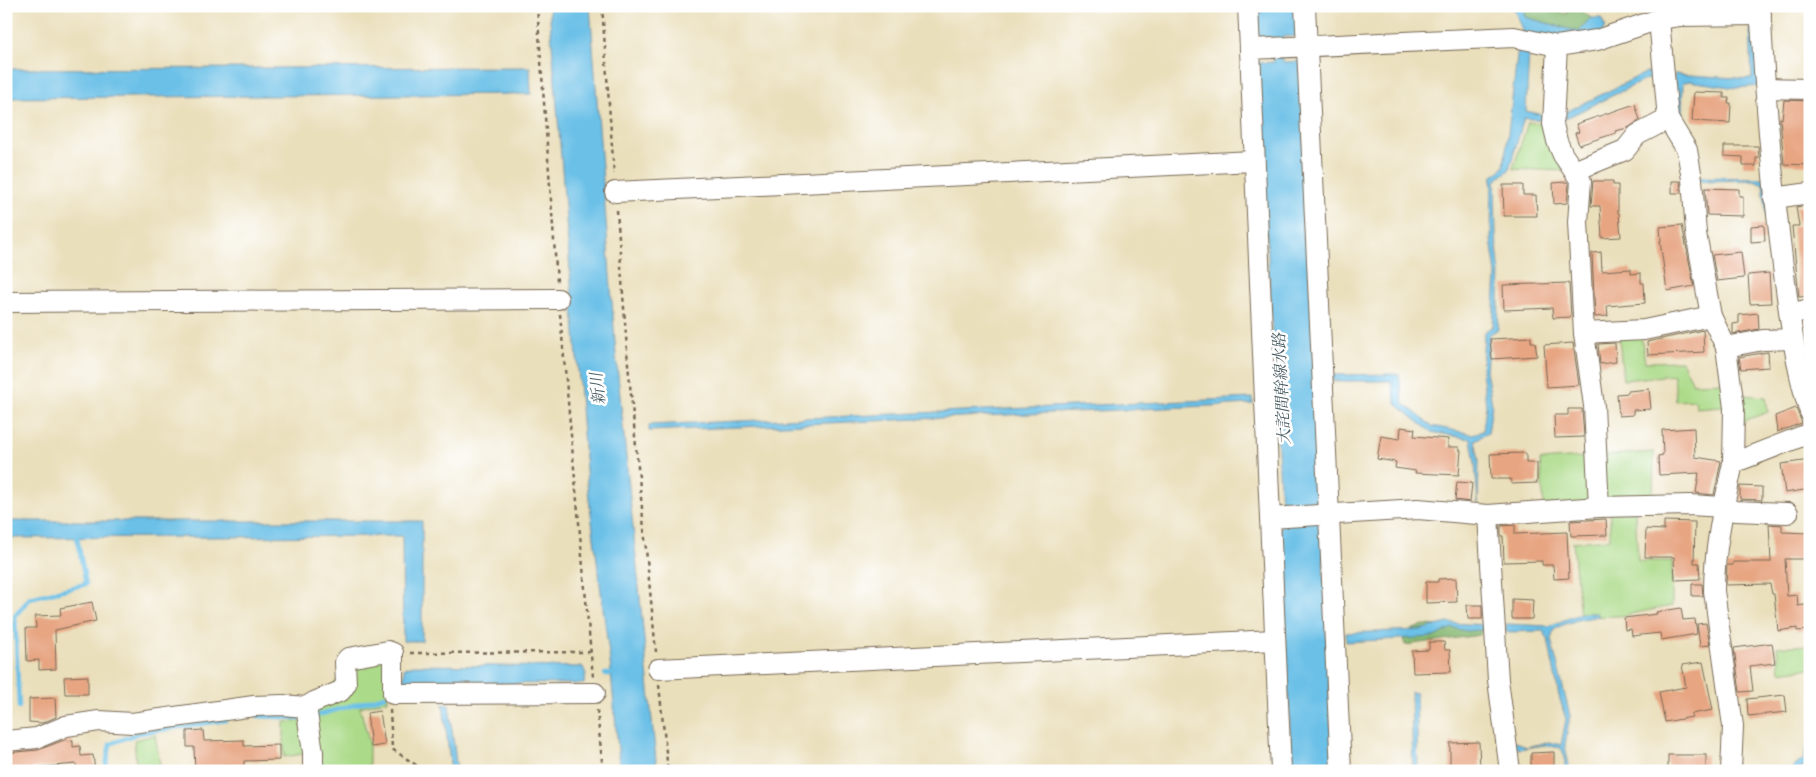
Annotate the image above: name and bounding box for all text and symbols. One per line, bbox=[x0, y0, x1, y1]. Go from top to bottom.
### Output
water label: 大詫間幹線水路 bbox=[1269, 332, 1295, 445]
water label: 新川 bbox=[586, 370, 610, 406]

